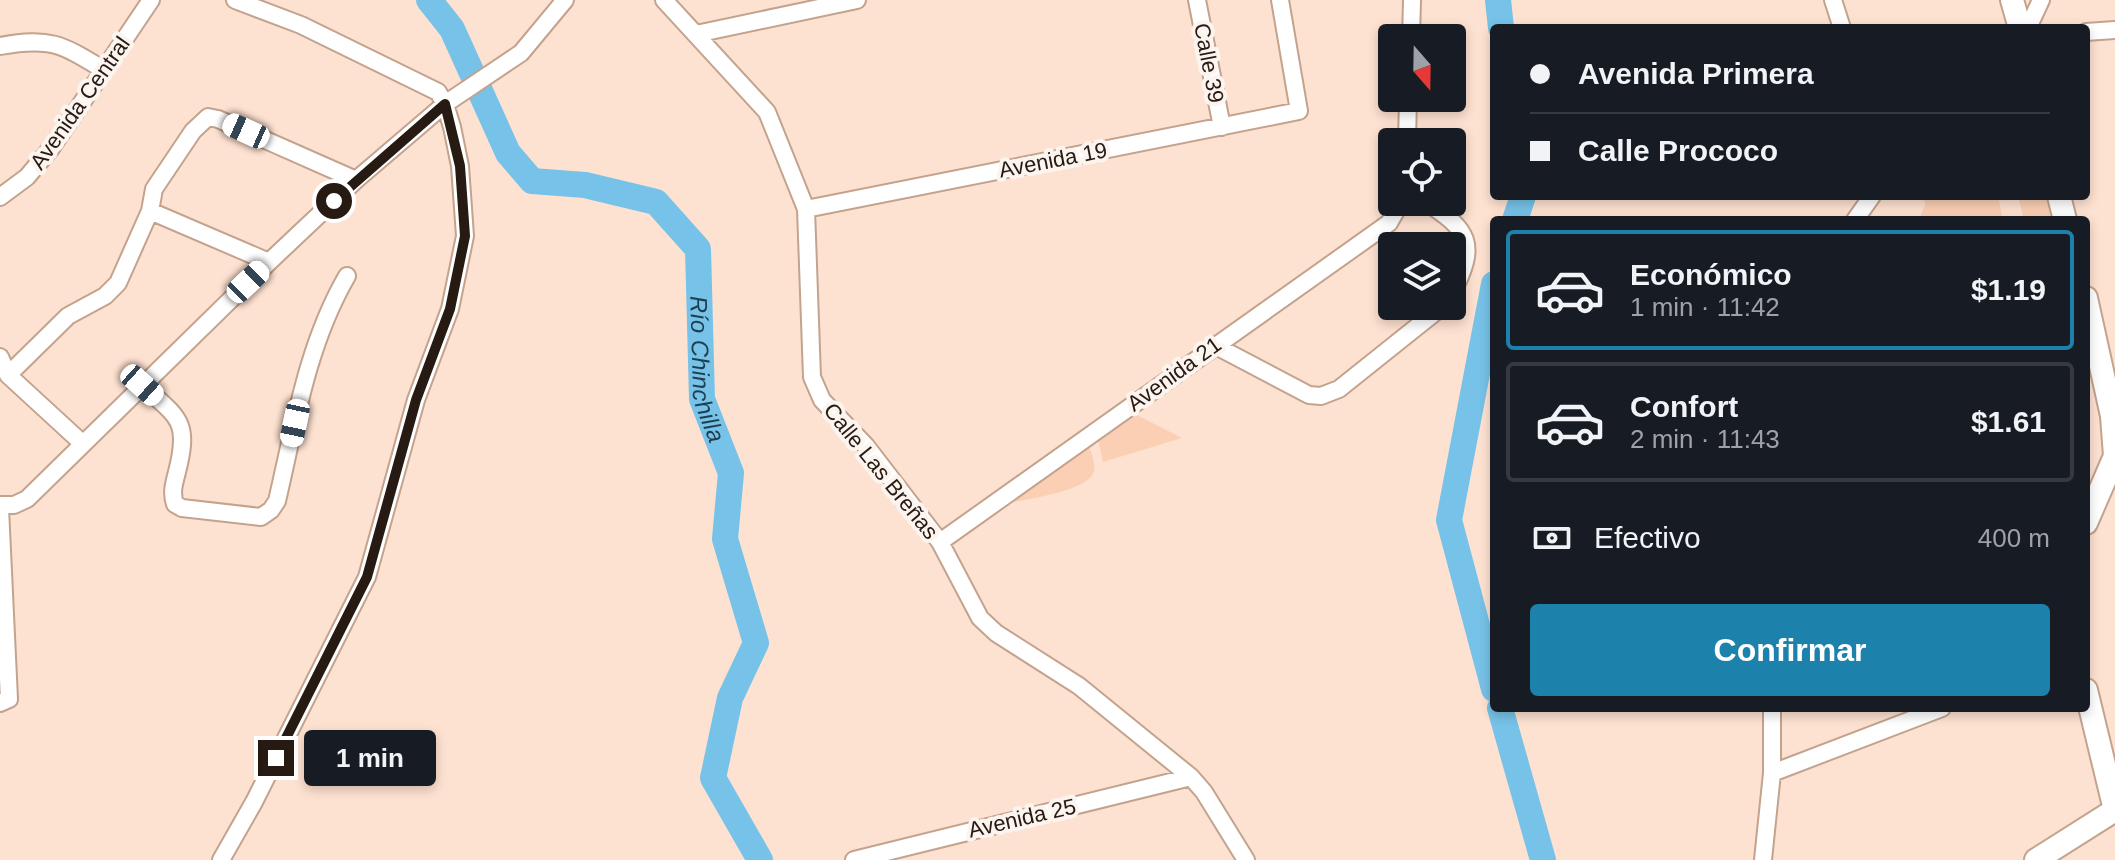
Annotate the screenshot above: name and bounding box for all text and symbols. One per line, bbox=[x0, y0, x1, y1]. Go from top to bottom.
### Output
street label: Calle 39 bbox=[1189, 21, 1229, 105]
north arrow bbox=[1378, 24, 1466, 112]
map controls bbox=[1378, 24, 1466, 320]
street label: Avenida Central bbox=[25, 32, 135, 174]
text: Avenida Primera bbox=[1578, 57, 1814, 90]
car bbox=[219, 110, 273, 152]
button: locate bbox=[1378, 128, 1466, 216]
text: Calle Prococo bbox=[1578, 134, 1778, 167]
street label: Avenida 19 bbox=[997, 137, 1109, 183]
route start bbox=[316, 183, 352, 219]
button: layers bbox=[1378, 232, 1466, 320]
icon: car bbox=[1534, 254, 1606, 326]
car bbox=[222, 257, 274, 307]
text: Económico bbox=[1630, 258, 1792, 291]
text: $1.19 bbox=[1971, 273, 2046, 306]
text: 1 min · 11:42 bbox=[1630, 292, 1780, 322]
water label: Río Chinchilla bbox=[686, 295, 731, 446]
street label: Avenida 21 bbox=[1122, 332, 1226, 416]
car bbox=[116, 360, 168, 410]
icon: car bbox=[1534, 386, 1606, 458]
text: Confort bbox=[1630, 390, 1738, 423]
car bbox=[278, 397, 312, 449]
street label: Calle Las Breñas bbox=[819, 398, 943, 544]
text: $1.61 bbox=[1971, 405, 2046, 438]
text: 2 min · 11:43 bbox=[1630, 424, 1780, 454]
icon: cash bbox=[1530, 516, 1574, 560]
text: Efectivo bbox=[1594, 521, 1701, 554]
text: 400 m bbox=[1978, 523, 2050, 553]
button: Confirmar bbox=[1530, 604, 2050, 696]
callout: 1 min bbox=[304, 730, 436, 786]
route end bbox=[258, 740, 294, 776]
text: 1 min bbox=[336, 743, 404, 773]
street label: Avenida 25 bbox=[966, 793, 1078, 843]

